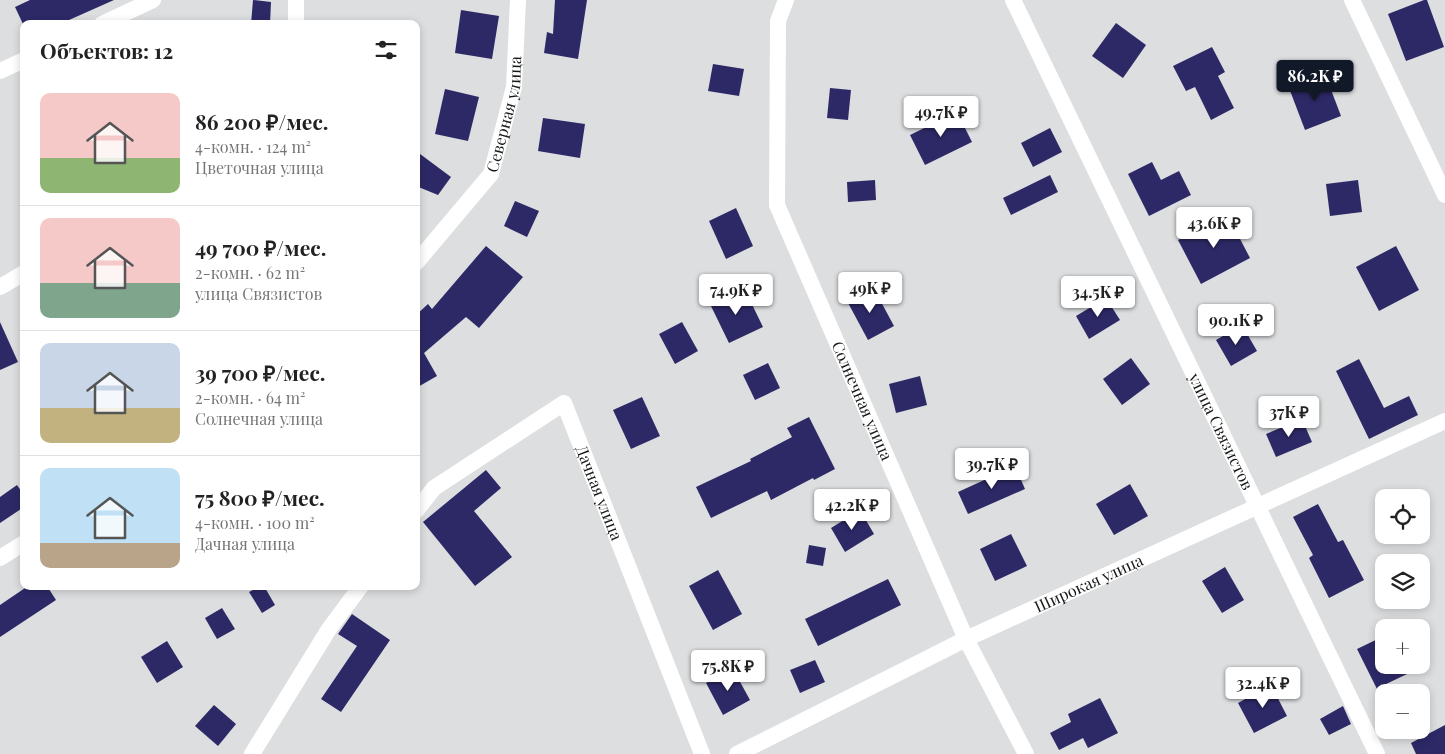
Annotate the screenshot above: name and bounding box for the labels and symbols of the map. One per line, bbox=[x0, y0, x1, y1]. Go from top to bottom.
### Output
street label: Северная улица bbox=[481, 55, 525, 174]
pin: 86.2K ₽ bbox=[1269, 59, 1361, 102]
pin: 49.7K ₽ bbox=[895, 96, 987, 138]
pin: 43.6K ₽ bbox=[1168, 206, 1260, 249]
pin: 49K ₽ bbox=[835, 272, 905, 314]
pin: 74.9K ₽ bbox=[690, 274, 782, 316]
pin: 34.5K ₽ bbox=[1052, 276, 1144, 318]
pin: 90.1K ₽ bbox=[1190, 304, 1282, 346]
street label: Солнечная улица bbox=[828, 338, 898, 464]
street label: улица Связистов bbox=[1184, 368, 1259, 493]
pin: 37K ₽ bbox=[1254, 396, 1324, 438]
street label: Дачная улица bbox=[572, 442, 628, 543]
pin: 39.7K ₽ bbox=[946, 448, 1038, 490]
pin: 42.2K ₽ bbox=[806, 488, 898, 531]
street label: Широкая улица bbox=[1031, 549, 1146, 617]
pin: 75.8K ₽ bbox=[682, 650, 774, 692]
pin: 32.4K ₽ bbox=[1217, 666, 1309, 709]

